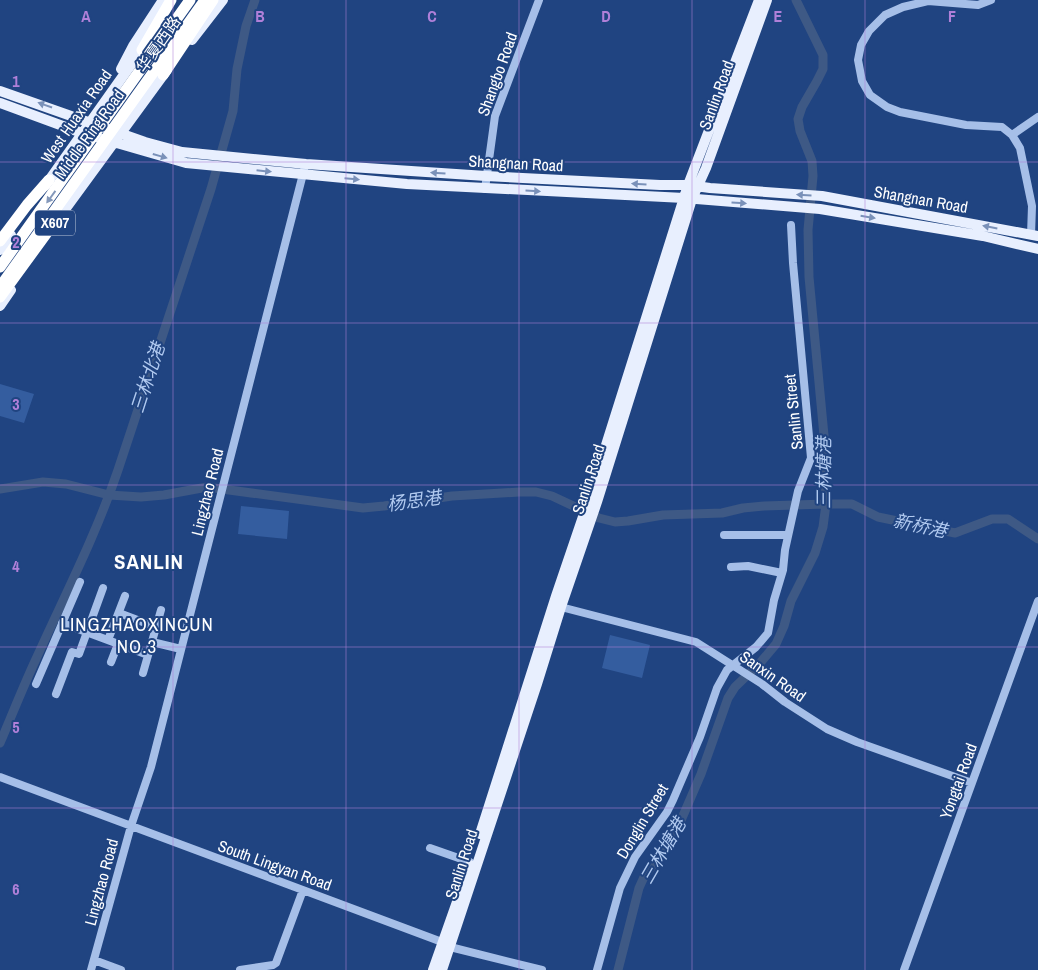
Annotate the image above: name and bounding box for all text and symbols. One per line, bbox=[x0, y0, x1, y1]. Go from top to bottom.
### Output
text: A bbox=[81, 5, 91, 27]
text: B bbox=[255, 5, 265, 27]
text: C bbox=[427, 5, 437, 27]
text: D bbox=[601, 5, 611, 27]
text: E bbox=[774, 5, 783, 27]
text: F bbox=[948, 5, 956, 27]
street label: 华夏西路 bbox=[131, 11, 185, 77]
street label: Shangbo Road bbox=[472, 29, 522, 119]
street label: Sanlin Road bbox=[693, 57, 739, 133]
street label: West Huaxia Road bbox=[35, 65, 117, 167]
text: 1 bbox=[12, 70, 20, 92]
street label: Middle Ring Road bbox=[49, 85, 129, 183]
one-way arrow bbox=[37, 101, 52, 109]
street label: Shangnan Road bbox=[468, 150, 564, 176]
one-way arrow bbox=[153, 153, 168, 161]
one-way arrow bbox=[257, 167, 273, 175]
one-way arrow bbox=[429, 169, 445, 177]
one-way arrow bbox=[344, 175, 360, 183]
one-way arrow bbox=[631, 180, 647, 188]
street label: Shangnan Road bbox=[872, 180, 970, 218]
one-way arrow bbox=[526, 188, 542, 196]
one-way arrow bbox=[46, 190, 56, 204]
one-way arrow bbox=[796, 190, 812, 198]
one-way arrow bbox=[731, 199, 747, 207]
road number: X607 bbox=[35, 210, 75, 236]
one-way arrow bbox=[861, 214, 877, 222]
one-way arrow bbox=[982, 222, 998, 230]
text: 2 bbox=[12, 231, 20, 253]
water label: 三林北港 bbox=[125, 337, 171, 416]
street label: Sanlin Street bbox=[778, 373, 808, 451]
text: 3 bbox=[12, 393, 20, 415]
water label: 三林塘港 bbox=[811, 434, 836, 509]
street label: Sanlin Road bbox=[566, 441, 610, 517]
street label: Lingzhao Road bbox=[186, 446, 228, 538]
water label: 杨思港 bbox=[385, 484, 445, 517]
water label: 新桥港 bbox=[891, 508, 952, 544]
district label: SANLIN bbox=[114, 547, 184, 576]
text: 4 bbox=[12, 555, 20, 577]
district label: LINGZHAOXINCUN NO.3 bbox=[60, 611, 214, 659]
street label: Sanxin Road bbox=[736, 645, 810, 707]
text: 5 bbox=[12, 716, 20, 738]
street label: Yongtai Road bbox=[934, 740, 982, 822]
street label: Donglin Street bbox=[611, 779, 673, 863]
water label: 三林塘港 bbox=[634, 811, 693, 888]
street label: Sanlin Road bbox=[439, 826, 483, 902]
street label: South Lingyan Road bbox=[215, 834, 335, 896]
street label: Lingzhao Road bbox=[79, 836, 123, 928]
text: 6 bbox=[12, 878, 20, 900]

